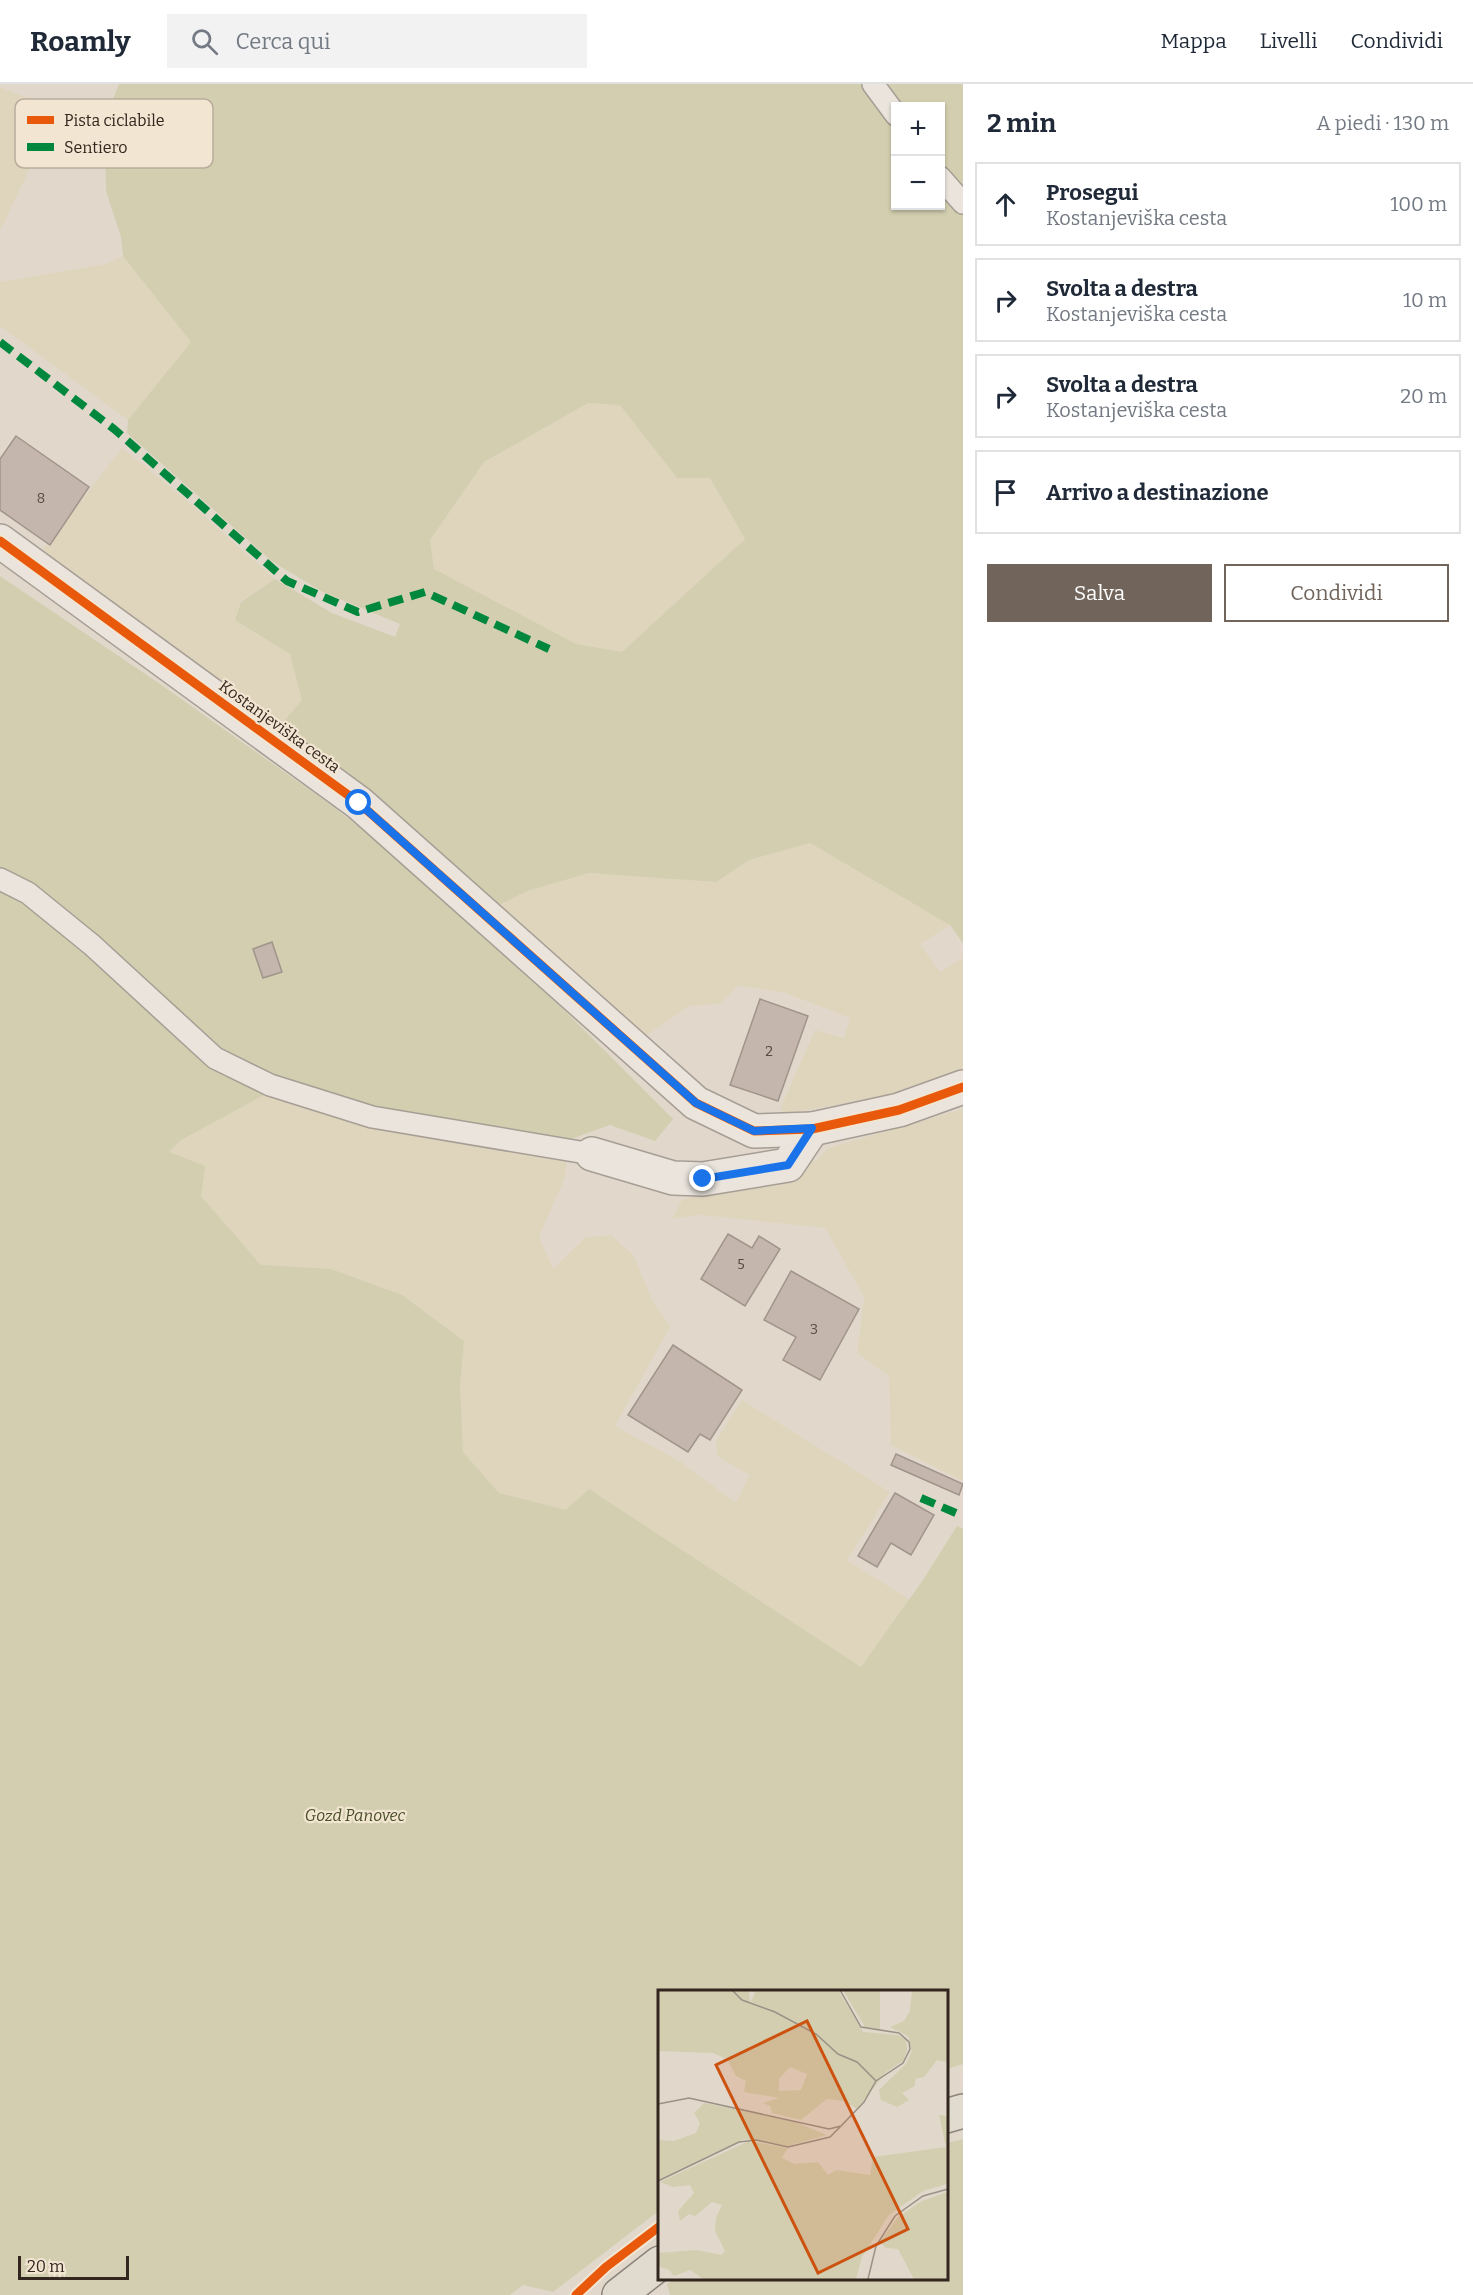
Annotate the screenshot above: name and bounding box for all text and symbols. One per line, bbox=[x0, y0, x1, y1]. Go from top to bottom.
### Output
search box bbox=[167, 14, 587, 68]
text: Roamly bbox=[30, 25, 131, 58]
icon: search bbox=[188, 25, 221, 58]
text: Cerca qui bbox=[236, 28, 331, 55]
text: Mappa bbox=[1160, 28, 1227, 54]
text: Livelli bbox=[1260, 28, 1317, 54]
text: Condividi bbox=[1350, 28, 1443, 54]
legend bbox=[15, 99, 213, 168]
map controls bbox=[891, 102, 945, 210]
button: + bbox=[891, 102, 945, 156]
text: 2 min bbox=[987, 108, 1056, 139]
text: Pista ciclabile bbox=[64, 111, 165, 130]
text: A piedi · 130 m bbox=[1317, 111, 1449, 135]
text: Sentiero bbox=[64, 138, 127, 157]
button: − bbox=[891, 156, 945, 210]
text: Prosegui bbox=[1046, 179, 1138, 206]
icon: ahead bbox=[989, 188, 1022, 221]
text: 100 m bbox=[1390, 192, 1447, 216]
text: Kostanjeviška cesta bbox=[1046, 206, 1227, 230]
text: Svolta a destra bbox=[1046, 275, 1198, 302]
icon: right bbox=[989, 284, 1022, 317]
text: 10 m bbox=[1403, 288, 1447, 312]
text: Kostanjeviška cesta bbox=[1046, 302, 1227, 326]
text: Svolta a destra bbox=[1046, 371, 1198, 398]
icon: right bbox=[989, 380, 1022, 413]
text: 20 m bbox=[1400, 384, 1447, 408]
text: Kostanjeviška cesta bbox=[1046, 398, 1227, 422]
icon: arrive bbox=[989, 476, 1022, 509]
text: Arrivo a destinazione bbox=[1046, 479, 1269, 506]
house number: 8 bbox=[37, 490, 45, 507]
button: Salva bbox=[987, 564, 1212, 622]
button: Condividi bbox=[1224, 564, 1449, 622]
street label: Kostanjeviška cesta bbox=[215, 676, 344, 777]
route start bbox=[345, 789, 371, 815]
house number: 2 bbox=[765, 1043, 773, 1060]
route end bbox=[689, 1165, 715, 1191]
house number: 5 bbox=[737, 1256, 745, 1273]
house number: 3 bbox=[810, 1321, 818, 1338]
park label: Gozd Panovec bbox=[305, 1806, 406, 1825]
inset map bbox=[658, 1990, 948, 2280]
scale bar bbox=[18, 2253, 129, 2280]
text: 20 m bbox=[27, 2257, 64, 2276]

